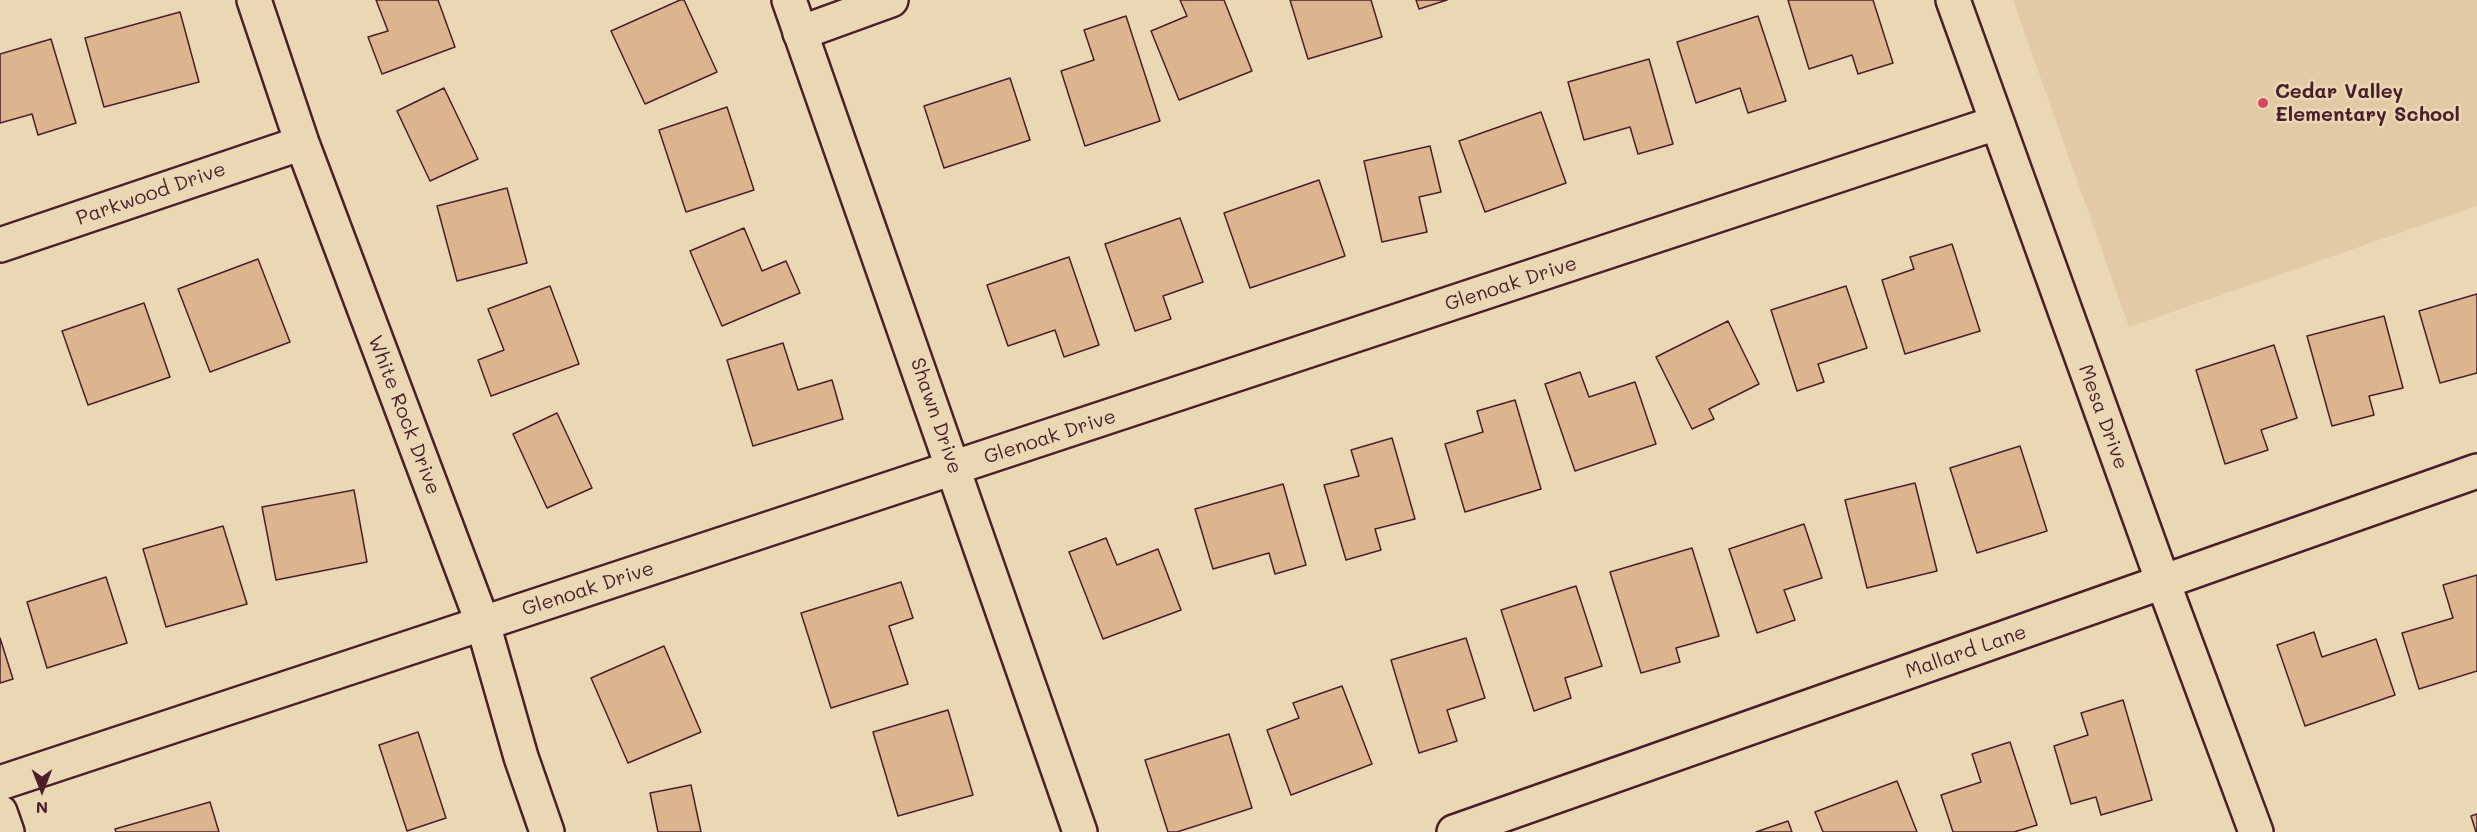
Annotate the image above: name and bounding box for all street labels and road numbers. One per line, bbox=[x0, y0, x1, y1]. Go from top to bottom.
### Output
street label: Parkwood Drive bbox=[73, 157, 229, 231]
street label: Glenoak Drive bbox=[1442, 251, 1580, 317]
street label: White Rock Drive bbox=[363, 332, 445, 498]
street label: Shawn Drive bbox=[905, 355, 967, 477]
street label: Mesa Drive bbox=[2073, 361, 2133, 473]
street label: Glenoak Drive bbox=[981, 404, 1119, 470]
street label: Glenoak Drive bbox=[519, 556, 657, 622]
street label: Mallard Lane bbox=[1902, 620, 2030, 684]

